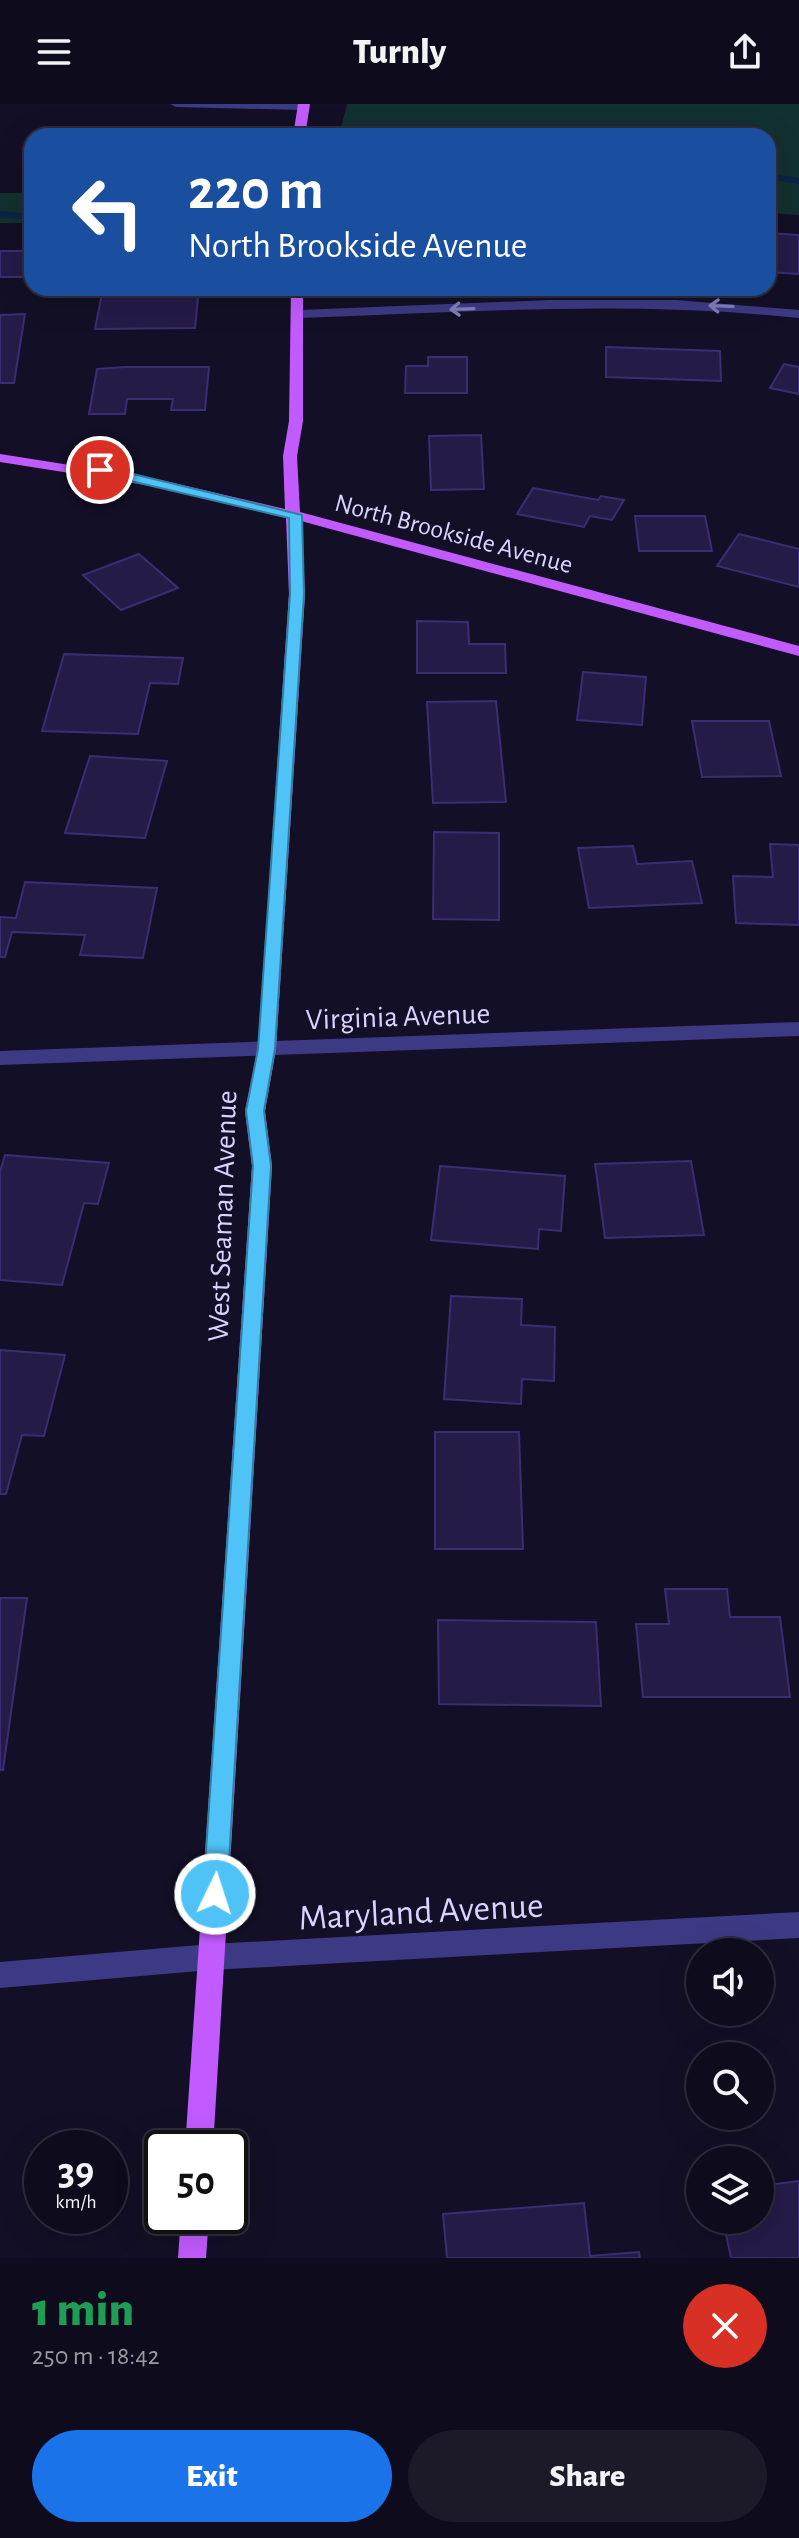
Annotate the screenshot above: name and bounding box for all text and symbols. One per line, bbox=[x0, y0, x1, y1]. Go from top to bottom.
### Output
icon: menu bbox=[32, 30, 76, 74]
icon: share bbox=[723, 30, 767, 74]
text: Turnly bbox=[353, 34, 446, 70]
icon: left bbox=[56, 160, 160, 264]
text: 220 m bbox=[188, 163, 324, 219]
text: North Brookside Avenue bbox=[188, 228, 527, 264]
one-way arrow bbox=[708, 299, 735, 314]
one-way arrow bbox=[449, 301, 476, 316]
pin bbox=[66, 436, 134, 504]
icon: arrive bbox=[78, 448, 122, 492]
street label: North Brookside Avenue bbox=[332, 490, 576, 578]
street label: Virginia Avenue bbox=[305, 999, 491, 1035]
street label: West Seaman Avenue bbox=[204, 1090, 242, 1342]
position arrow bbox=[173, 1852, 257, 1936]
street label: Maryland Avenue bbox=[298, 1888, 544, 1936]
map controls bbox=[686, 1938, 774, 2234]
button: sound bbox=[686, 1938, 774, 2026]
button: search bbox=[686, 2042, 774, 2130]
speed limit sign: 50 bbox=[144, 2130, 248, 2234]
button: layers bbox=[686, 2146, 774, 2234]
text: 39 bbox=[58, 2152, 94, 2192]
text: km/h bbox=[55, 2192, 97, 2212]
button: close bbox=[683, 2284, 767, 2368]
text: 1 min bbox=[32, 2287, 134, 2335]
text: 250 m · 18:42 bbox=[32, 2343, 160, 2369]
button: Exit bbox=[32, 2430, 392, 2522]
button: Share bbox=[408, 2430, 767, 2522]

